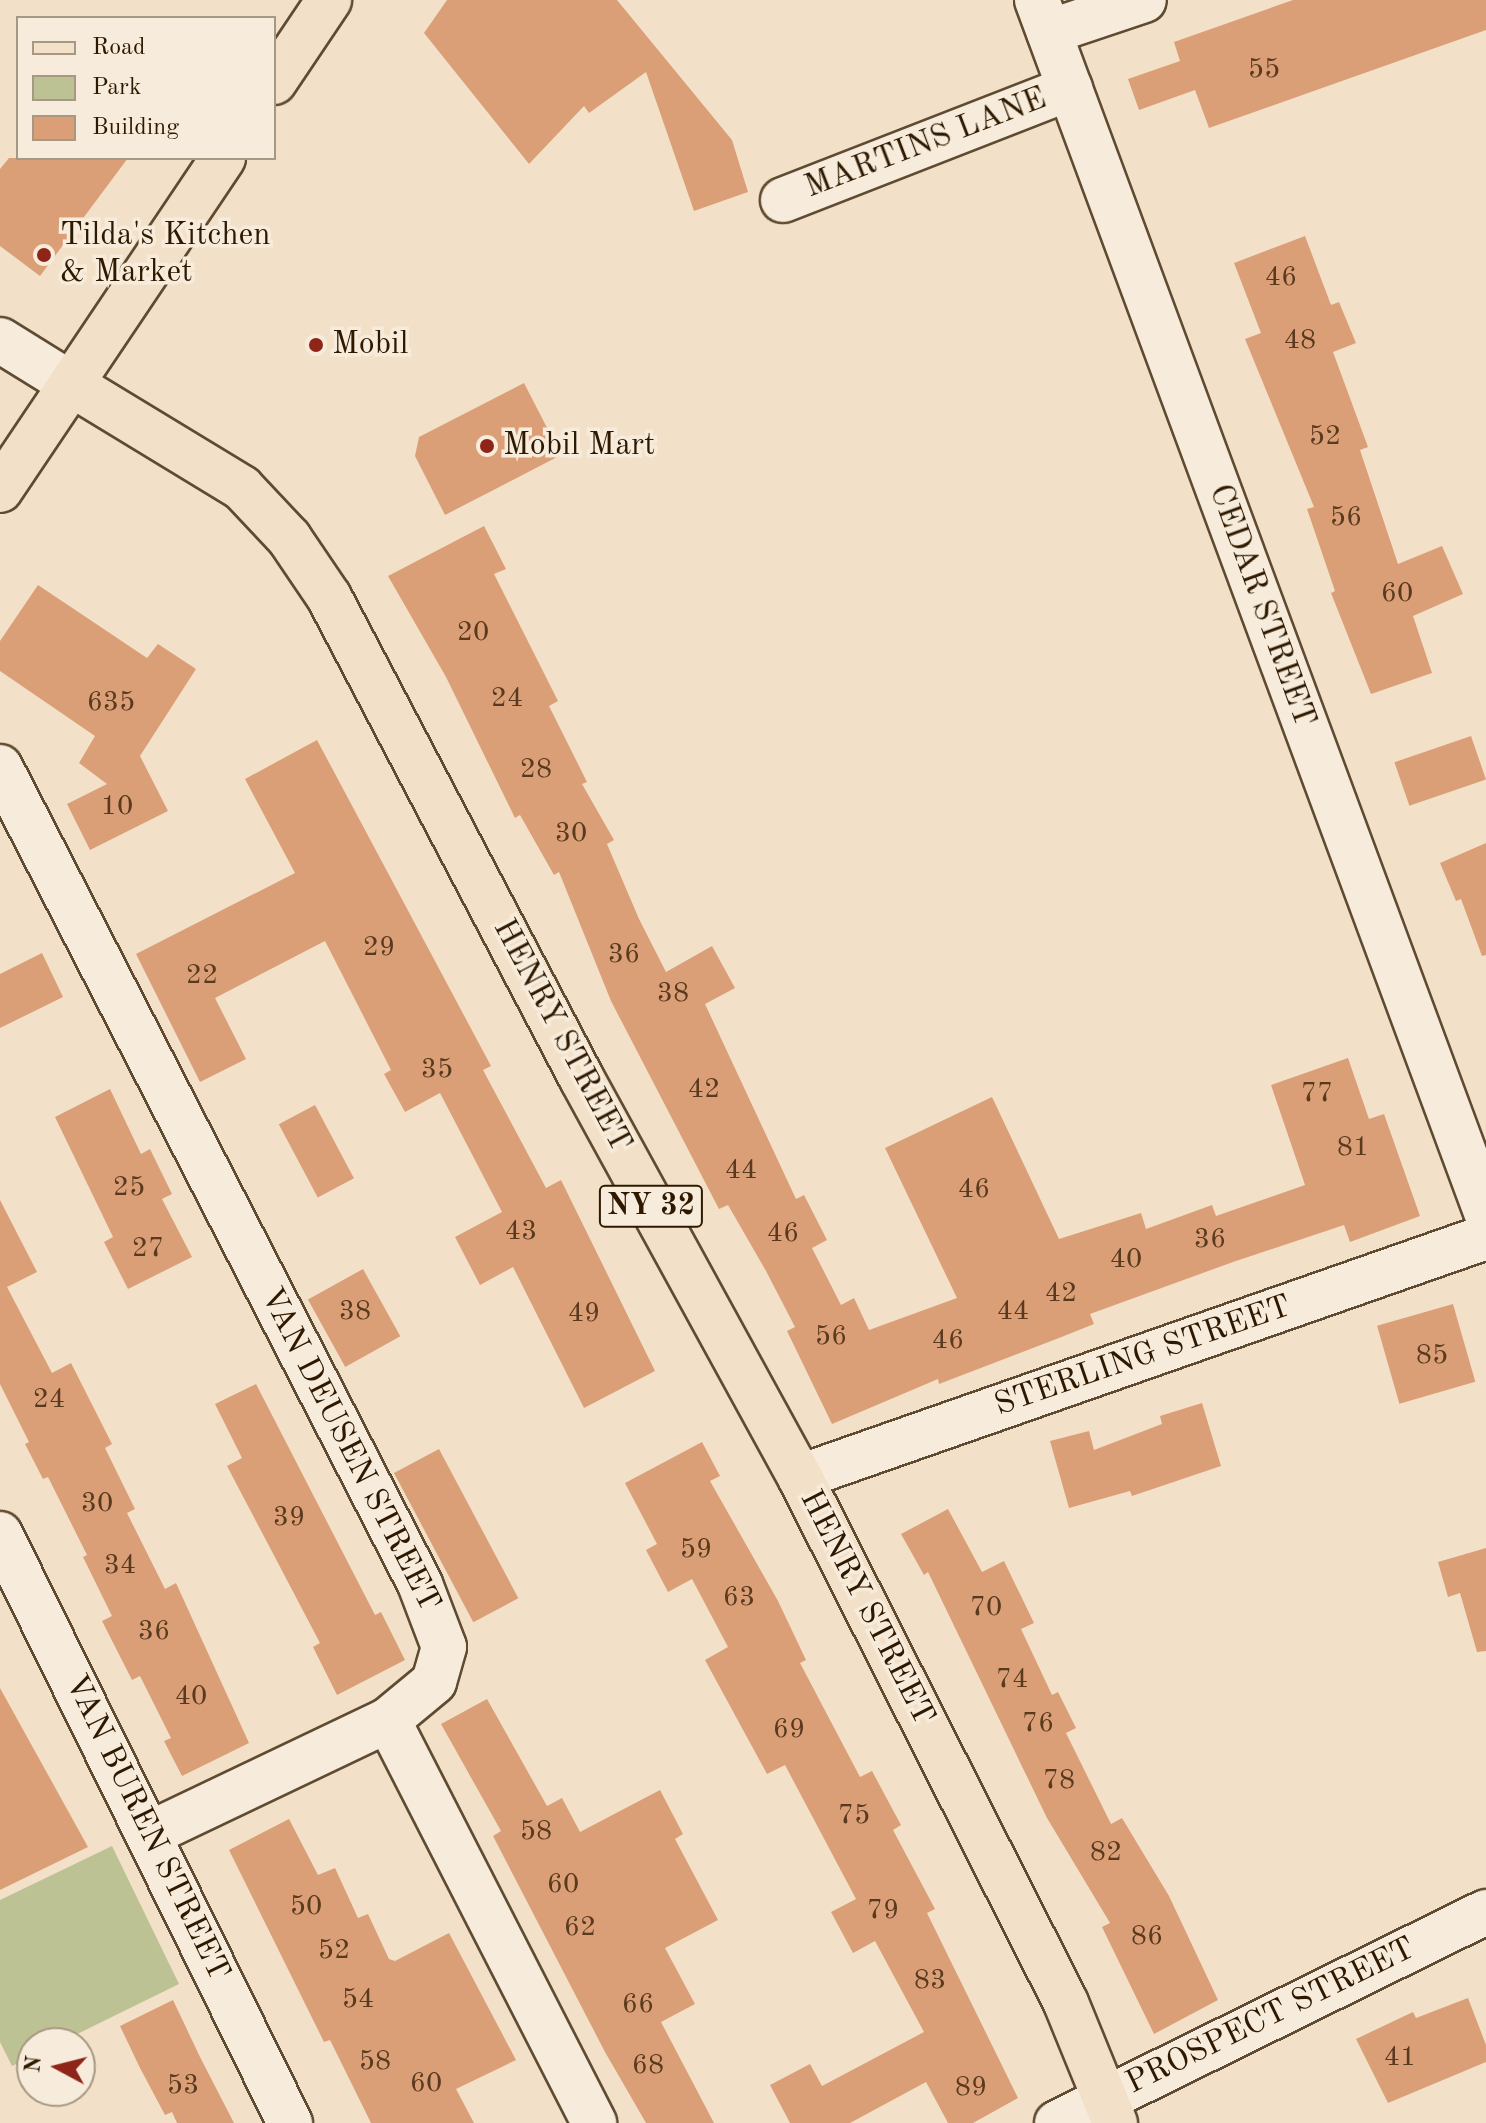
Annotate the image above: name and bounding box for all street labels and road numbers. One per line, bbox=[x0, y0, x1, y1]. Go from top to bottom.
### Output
street label: MARTINS LANE bbox=[800, 80, 1052, 208]
street label: CEDAR STREET bbox=[1199, 479, 1323, 733]
street label: HENRY STREET bbox=[483, 913, 639, 1159]
road number: NY 32 bbox=[597, 1180, 705, 1232]
street label: VAN DEUSEN STREET bbox=[251, 1282, 447, 1618]
street label: STERLING STREET bbox=[990, 1288, 1296, 1426]
street label: HENRY STREET bbox=[790, 1484, 942, 1732]
street label: VAN BUREN STREET bbox=[55, 1669, 237, 1987]
street label: PROSPECT STREET bbox=[1120, 1930, 1422, 2104]

